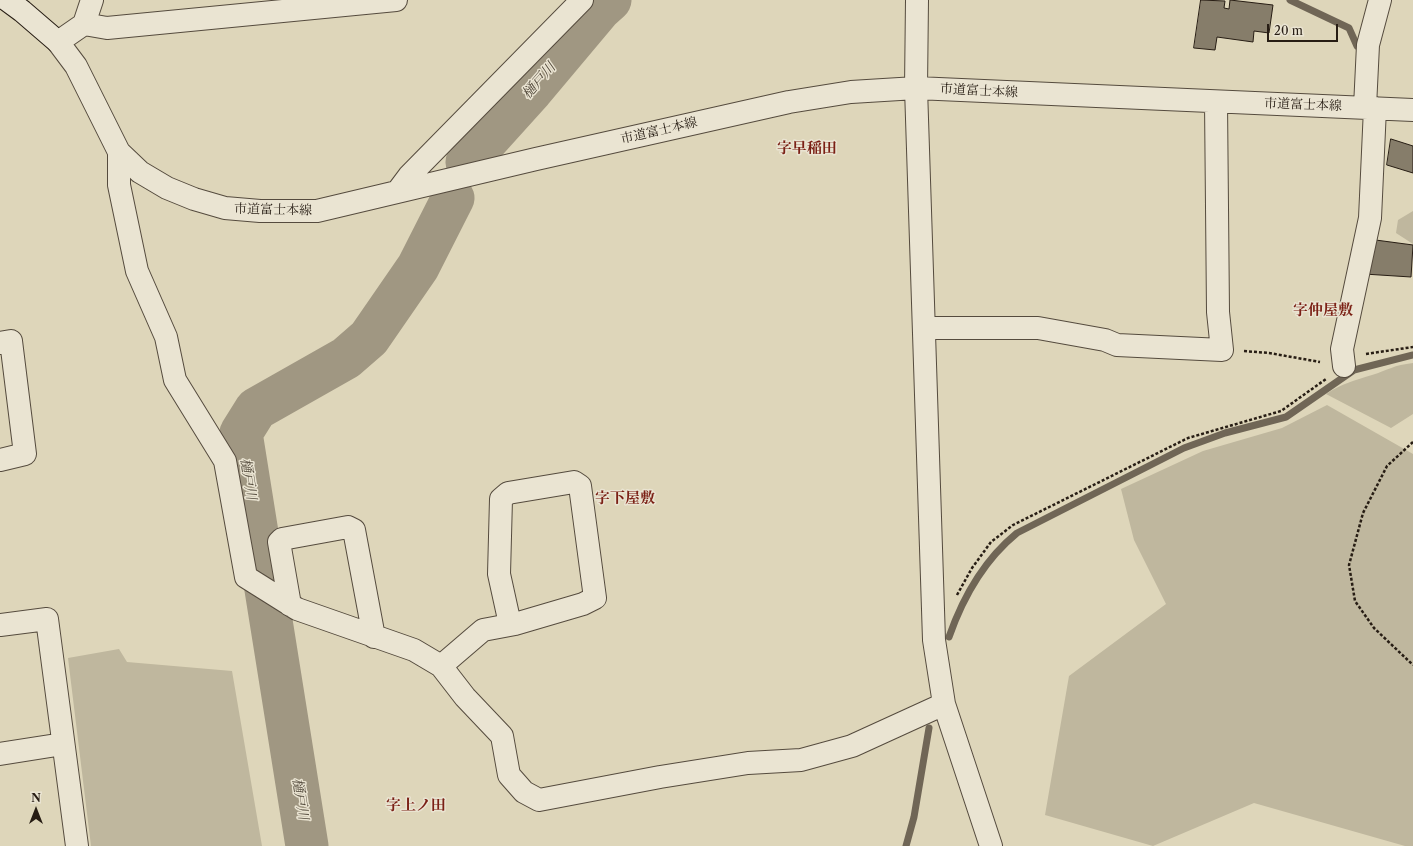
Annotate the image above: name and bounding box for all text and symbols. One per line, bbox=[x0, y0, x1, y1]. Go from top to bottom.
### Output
scale bar bbox=[1269, 16, 1340, 42]
text: 20 m bbox=[1274, 23, 1303, 38]
water label: 樋戸川 bbox=[519, 60, 559, 102]
street label: 市道富士本線 bbox=[940, 81, 1018, 101]
street label: 市道富士本線 bbox=[1264, 96, 1342, 114]
street label: 市道富士本線 bbox=[619, 115, 699, 147]
district label: 字早稲田 bbox=[777, 140, 837, 158]
street label: 市道富士本線 bbox=[234, 202, 312, 218]
district label: 字仲屋敷 bbox=[1293, 302, 1353, 320]
water label: 樋戸川 bbox=[236, 457, 260, 501]
district label: 字下屋敷 bbox=[595, 490, 655, 508]
water label: 樋戸川 bbox=[288, 777, 312, 821]
north arrow bbox=[16, 790, 56, 830]
text: N bbox=[31, 791, 41, 805]
district label: 字上ノ田 bbox=[386, 797, 446, 815]

